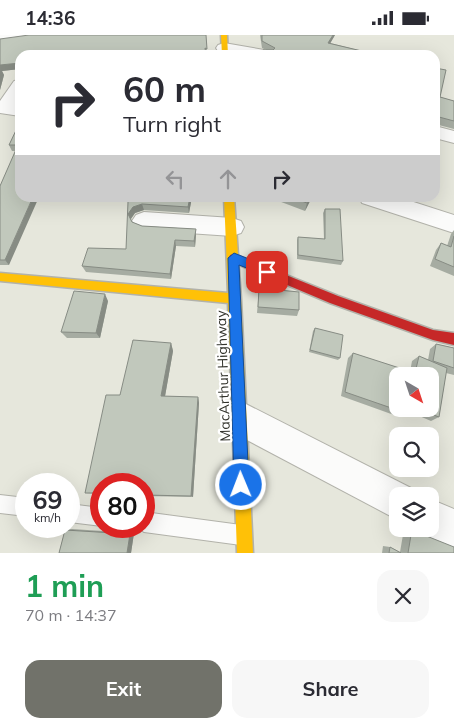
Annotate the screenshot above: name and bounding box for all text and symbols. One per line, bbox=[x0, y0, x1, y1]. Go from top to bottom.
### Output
text: 14:36 bbox=[25, 6, 75, 30]
text: 60 m bbox=[123, 67, 206, 111]
icon: right bbox=[40, 70, 105, 135]
text: Turn right bbox=[123, 110, 221, 138]
icon: left bbox=[161, 165, 189, 193]
icon: ahead bbox=[214, 165, 242, 193]
icon: right bbox=[267, 165, 295, 193]
pin bbox=[246, 251, 288, 293]
icon: arrive bbox=[253, 258, 281, 286]
street label: MacArthur Highway bbox=[212, 309, 234, 442]
north arrow bbox=[389, 367, 439, 417]
map controls bbox=[389, 367, 439, 537]
button: search bbox=[389, 427, 439, 477]
position arrow bbox=[214, 458, 266, 510]
speed limit sign: 80 bbox=[90, 473, 155, 538]
text: 69 bbox=[32, 484, 63, 515]
button: layers bbox=[389, 487, 439, 537]
text: km/h bbox=[34, 510, 61, 525]
text: 1 min bbox=[25, 567, 104, 605]
button: close bbox=[377, 570, 429, 622]
text: 70 m · 14:37 bbox=[25, 605, 117, 625]
button: Exit bbox=[25, 660, 222, 718]
button: Share bbox=[232, 660, 429, 718]

